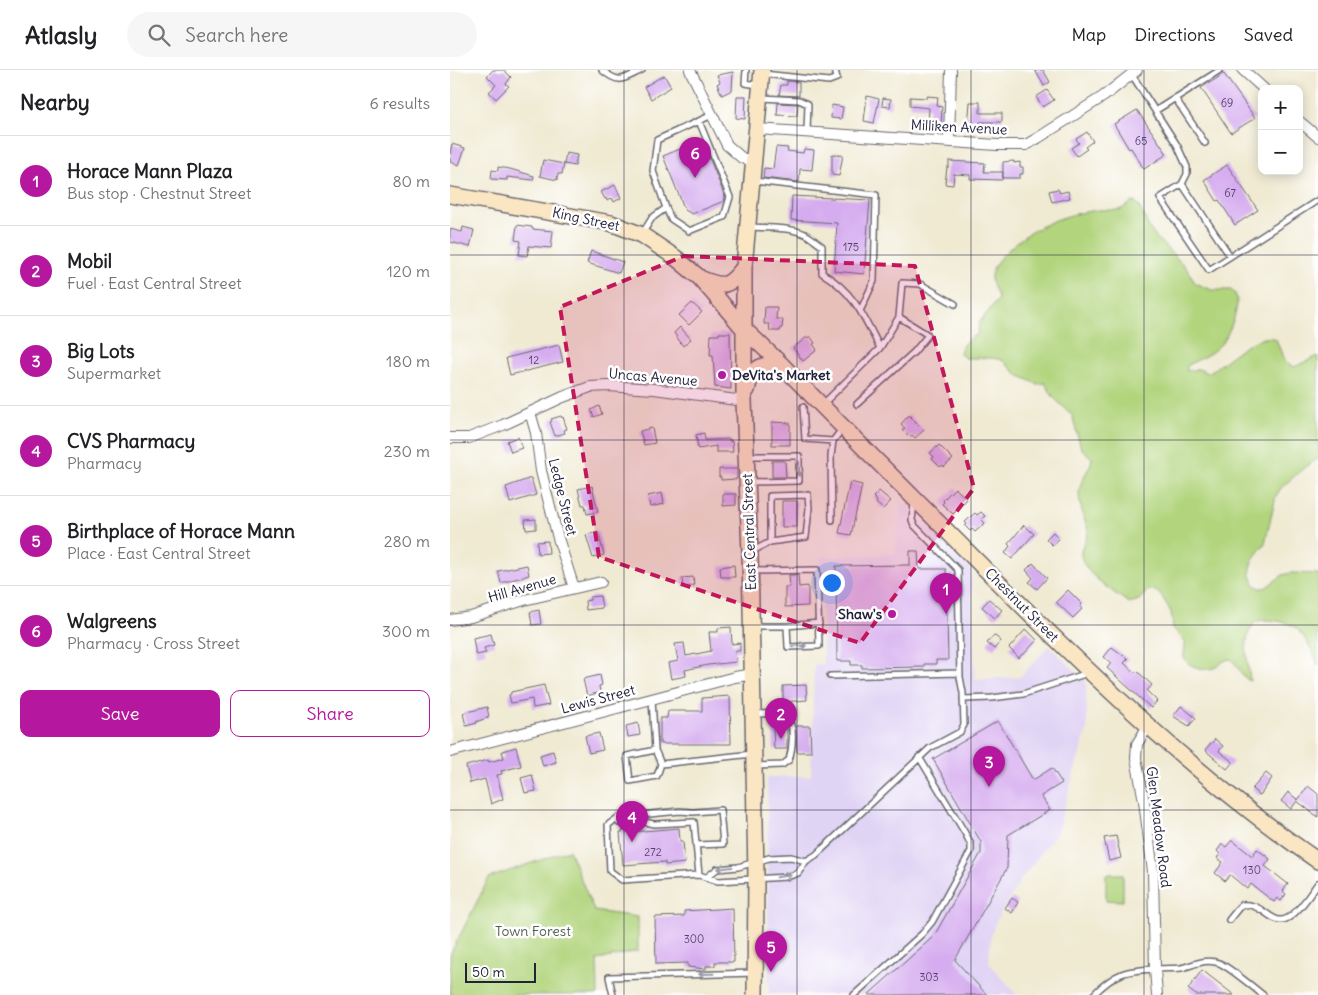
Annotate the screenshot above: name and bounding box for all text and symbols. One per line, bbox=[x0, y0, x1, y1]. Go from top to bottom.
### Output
search box bbox=[127, 12, 477, 57]
text: Atlasly bbox=[25, 20, 97, 50]
icon: search bbox=[145, 21, 173, 49]
text: Search here bbox=[185, 23, 288, 47]
text: Map bbox=[1071, 23, 1106, 46]
text: Directions bbox=[1134, 23, 1216, 46]
text: Saved bbox=[1244, 23, 1293, 46]
map controls bbox=[1258, 85, 1303, 175]
button: + bbox=[1258, 85, 1303, 130]
text: Nearby bbox=[20, 89, 90, 116]
text: 6 results bbox=[369, 93, 430, 113]
house number: 69 bbox=[1221, 96, 1233, 110]
street label: Milliken Avenue bbox=[910, 115, 1008, 139]
button: − bbox=[1258, 130, 1303, 175]
house number: 65 bbox=[1135, 134, 1147, 148]
pin: 6 bbox=[679, 137, 711, 178]
text: Horace Mann Plaza bbox=[67, 159, 233, 183]
text: 1 bbox=[33, 171, 39, 191]
text: 80 m bbox=[392, 171, 430, 191]
text: Bus stop · Chestnut Street bbox=[67, 183, 251, 203]
house number: 67 bbox=[1224, 186, 1236, 200]
street label: King Street bbox=[551, 203, 622, 235]
house number: 175 bbox=[843, 240, 859, 254]
text: Mobil bbox=[67, 249, 112, 273]
text: 2 bbox=[32, 261, 40, 281]
text: 120 m bbox=[387, 261, 430, 281]
text: Fuel · East Central Street bbox=[67, 273, 242, 293]
text: Big Lots bbox=[67, 339, 135, 363]
text: 3 bbox=[31, 351, 41, 371]
text: 180 m bbox=[386, 351, 430, 371]
house number: 12 bbox=[529, 353, 539, 367]
text: Supermarket bbox=[67, 363, 161, 383]
street label: Uncas Avenue bbox=[608, 364, 698, 390]
place label: DeVita's Market bbox=[732, 366, 830, 384]
marker: DeVita's Market bbox=[716, 369, 728, 381]
text: CVS Pharmacy bbox=[67, 429, 195, 453]
text: 4 bbox=[31, 441, 41, 461]
text: 230 m bbox=[384, 441, 430, 461]
text: Pharmacy bbox=[67, 453, 142, 473]
street label: Ledge Street bbox=[545, 456, 581, 538]
one-way arrow bbox=[794, 460, 804, 477]
street label: East Central Street bbox=[738, 473, 760, 591]
text: Birthplace of Horace Mann bbox=[67, 519, 295, 543]
text: 5 bbox=[31, 531, 41, 551]
text: 280 m bbox=[384, 531, 430, 551]
text: Place · East Central Street bbox=[67, 543, 251, 563]
street label: Chestnut Street bbox=[981, 564, 1063, 646]
street label: Hill Avenue bbox=[486, 570, 558, 606]
your location bbox=[819, 570, 845, 596]
pin: 1 bbox=[930, 573, 962, 614]
place label: Shaw's bbox=[838, 605, 883, 623]
marker: Shaw's bbox=[886, 608, 898, 620]
text: Walgreens bbox=[67, 609, 157, 633]
text: 6 bbox=[31, 621, 41, 641]
text: 300 m bbox=[382, 621, 430, 641]
text: Pharmacy · Cross Street bbox=[67, 633, 240, 653]
one-way arrow bbox=[790, 642, 806, 651]
street label: Lewis Street bbox=[559, 680, 637, 718]
button: Save bbox=[20, 690, 220, 737]
button: Share bbox=[230, 690, 430, 737]
pin: 2 bbox=[765, 698, 797, 739]
pin: 3 bbox=[973, 746, 1005, 787]
street label: Glen Meadow Road bbox=[1143, 765, 1175, 889]
pin: 4 bbox=[616, 801, 648, 842]
house number: 272 bbox=[644, 845, 662, 859]
one-way arrow bbox=[717, 863, 733, 873]
house number: 130 bbox=[1243, 863, 1261, 877]
one-way arrow bbox=[776, 871, 792, 881]
park label: Town Forest bbox=[495, 922, 571, 940]
pin: 5 bbox=[755, 931, 787, 972]
house number: 300 bbox=[684, 932, 704, 946]
scale bar bbox=[465, 960, 536, 983]
text: 50 m bbox=[472, 963, 505, 981]
one-way arrow bbox=[699, 970, 715, 979]
house number: 303 bbox=[919, 970, 939, 984]

